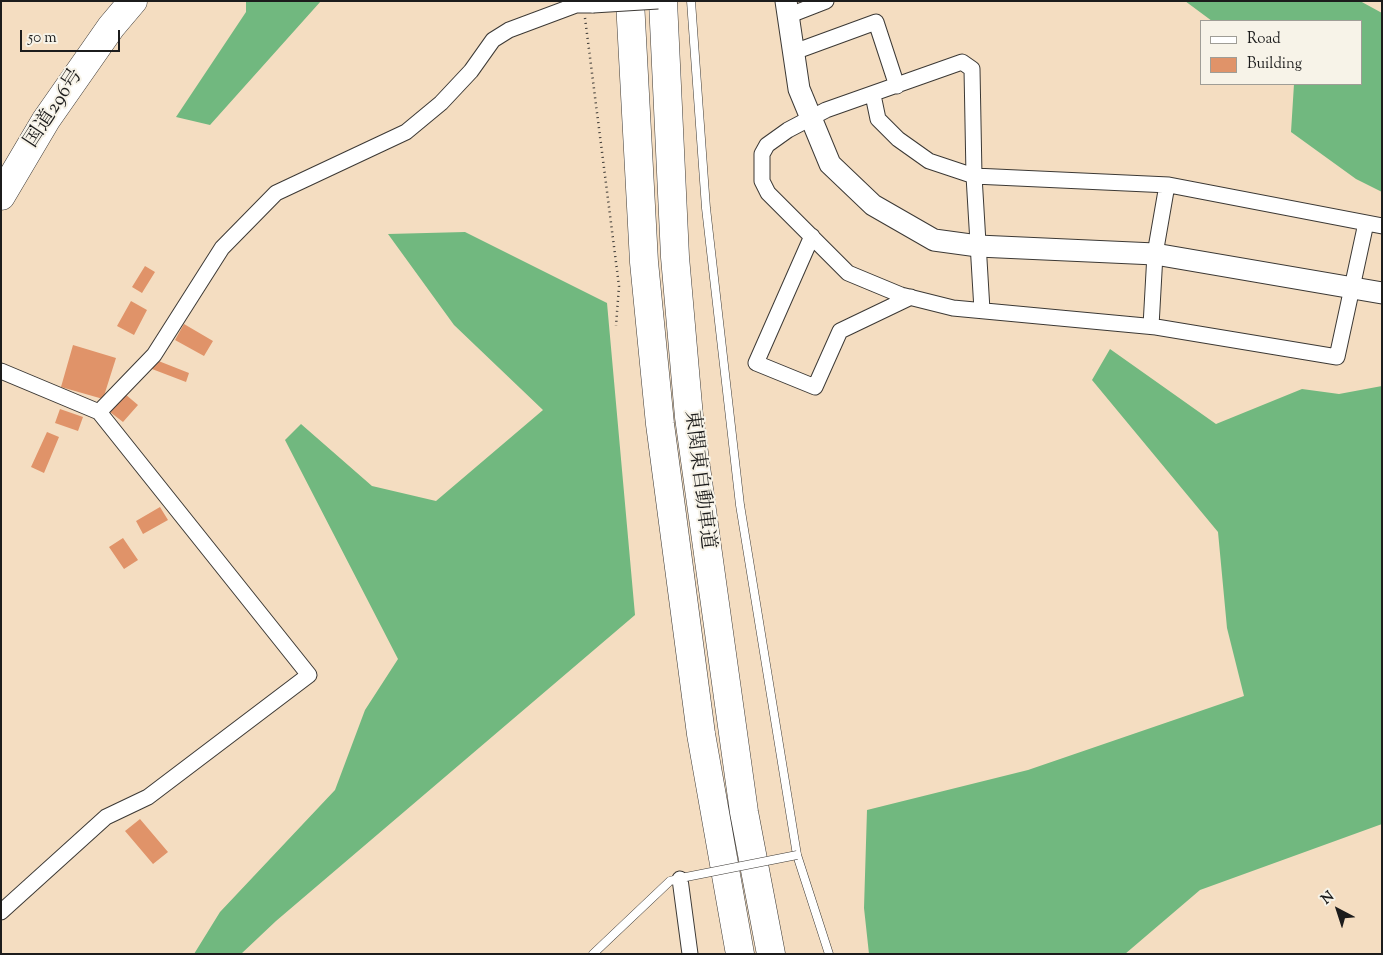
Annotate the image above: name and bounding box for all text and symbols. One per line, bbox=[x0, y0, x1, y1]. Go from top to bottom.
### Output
scale bar bbox=[22, 20, 122, 52]
legend bbox=[1200, 20, 1363, 85]
text: 50 m bbox=[28, 28, 57, 49]
text: Road bbox=[1247, 29, 1281, 50]
text: Building bbox=[1247, 54, 1302, 75]
street label: 国道296号 bbox=[21, 65, 89, 153]
street label: 東関東自動車道 bbox=[678, 409, 718, 551]
north arrow bbox=[1313, 885, 1363, 935]
text: N bbox=[1318, 887, 1339, 910]

